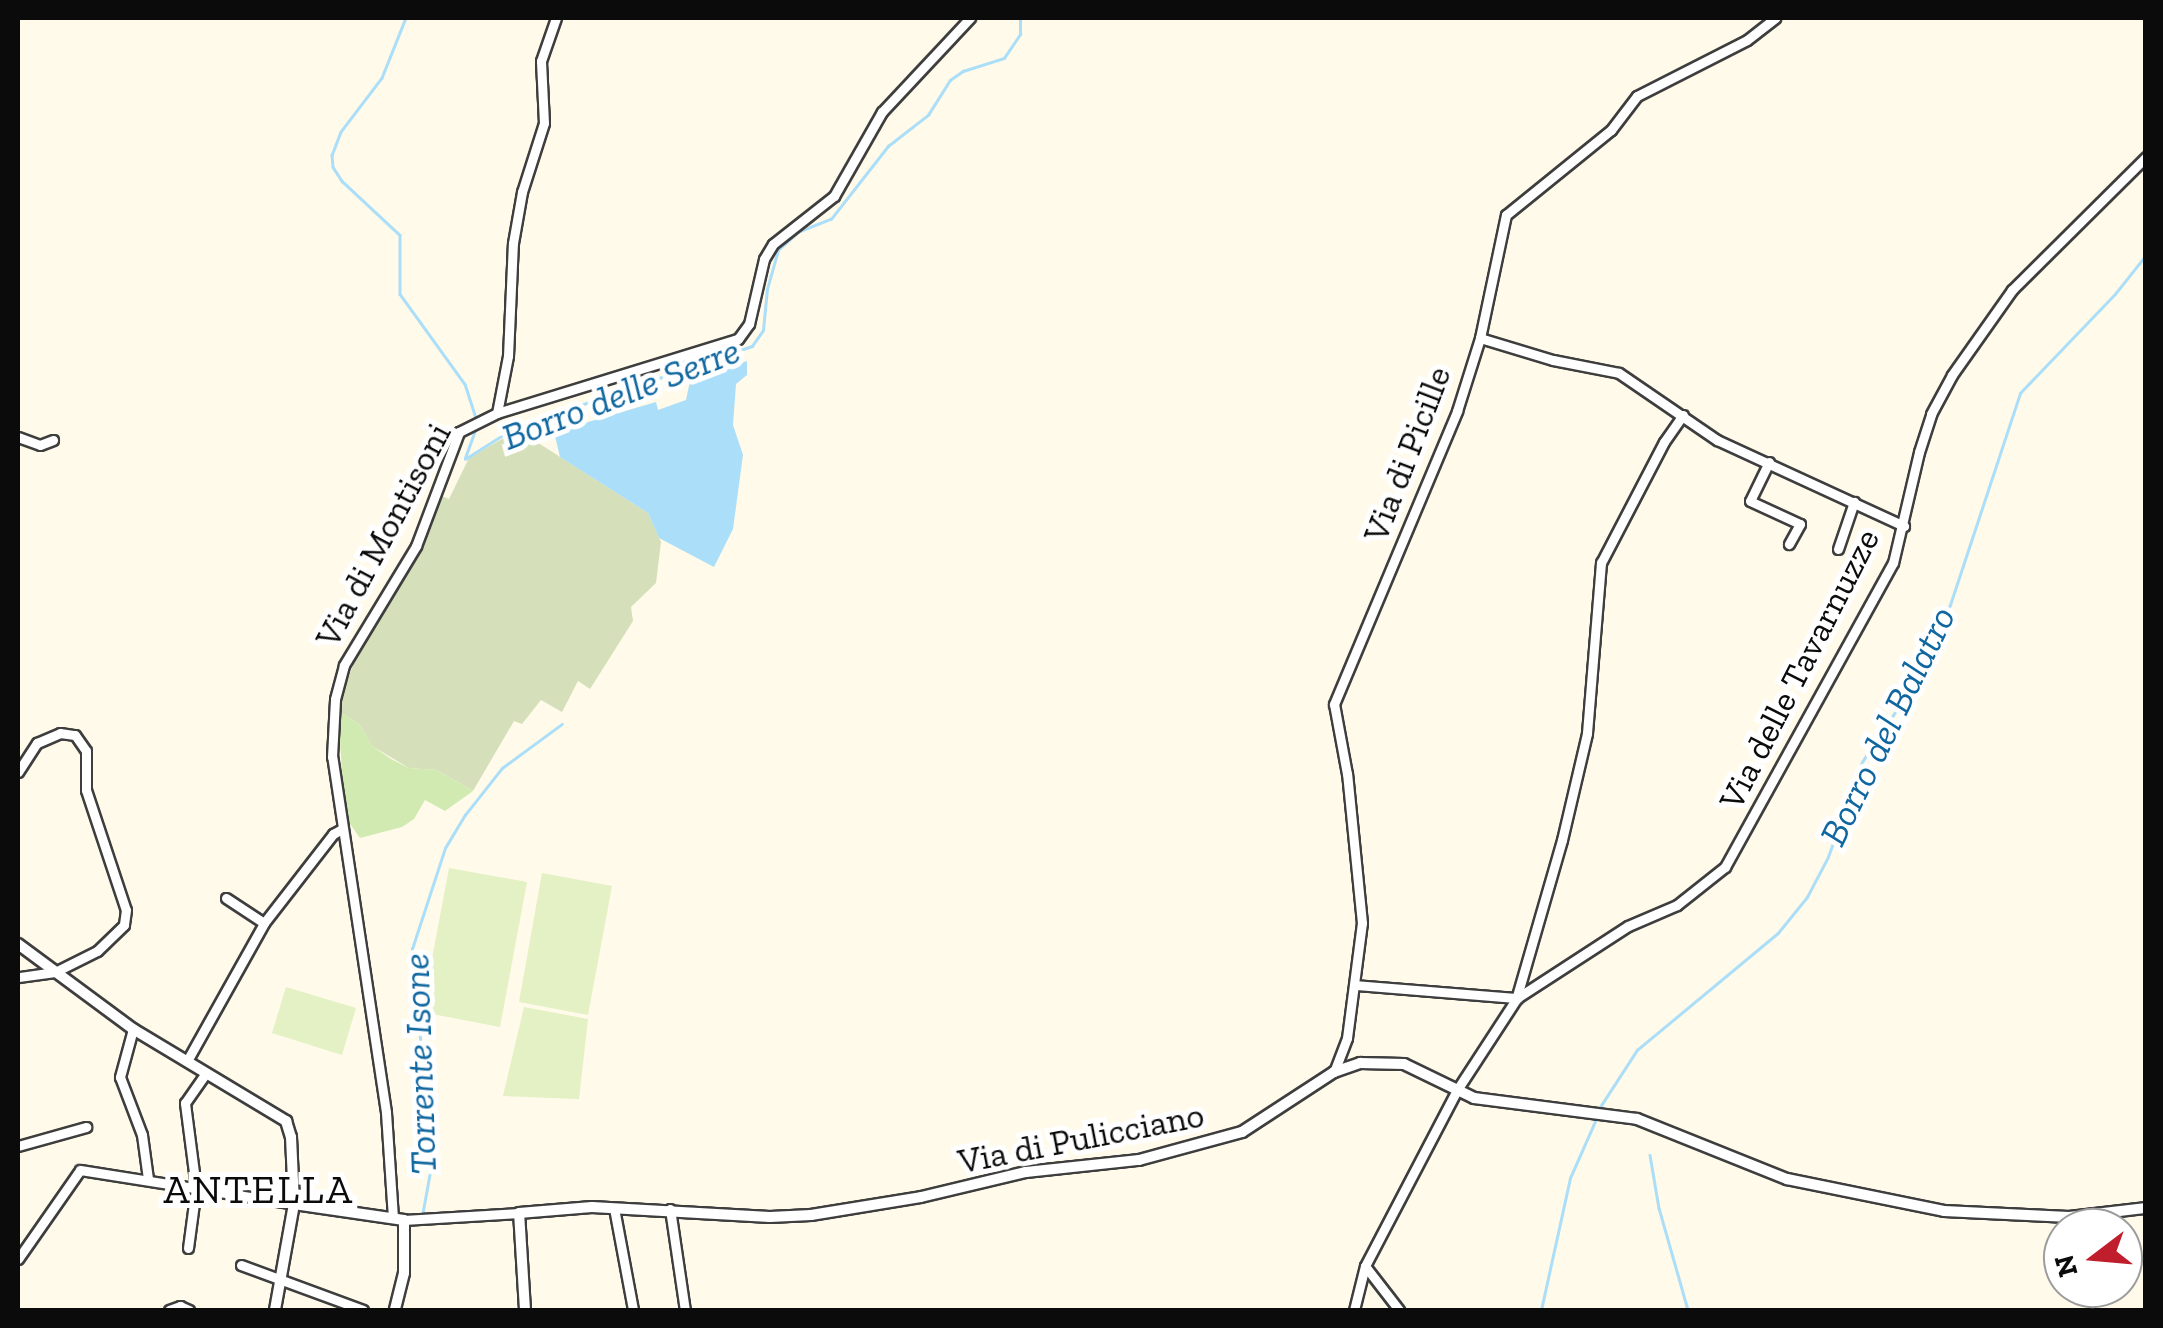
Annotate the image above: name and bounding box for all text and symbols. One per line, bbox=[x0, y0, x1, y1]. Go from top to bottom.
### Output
water label: Borro delle Serre bbox=[496, 328, 746, 460]
street label: Via di Picille bbox=[1354, 360, 1460, 548]
street label: Via di Montisoni bbox=[306, 416, 460, 654]
street label: Via delle Tavarnuzze bbox=[1710, 521, 1888, 817]
water label: Borro del Balatro bbox=[1810, 599, 1966, 853]
water label: Torrente Isone bbox=[393, 953, 447, 1175]
street label: Via di Pulicciano bbox=[955, 1094, 1207, 1182]
district label: ANTELLA bbox=[164, 1165, 354, 1213]
north arrow bbox=[2043, 1208, 2143, 1308]
text: N bbox=[2047, 1251, 2084, 1281]

